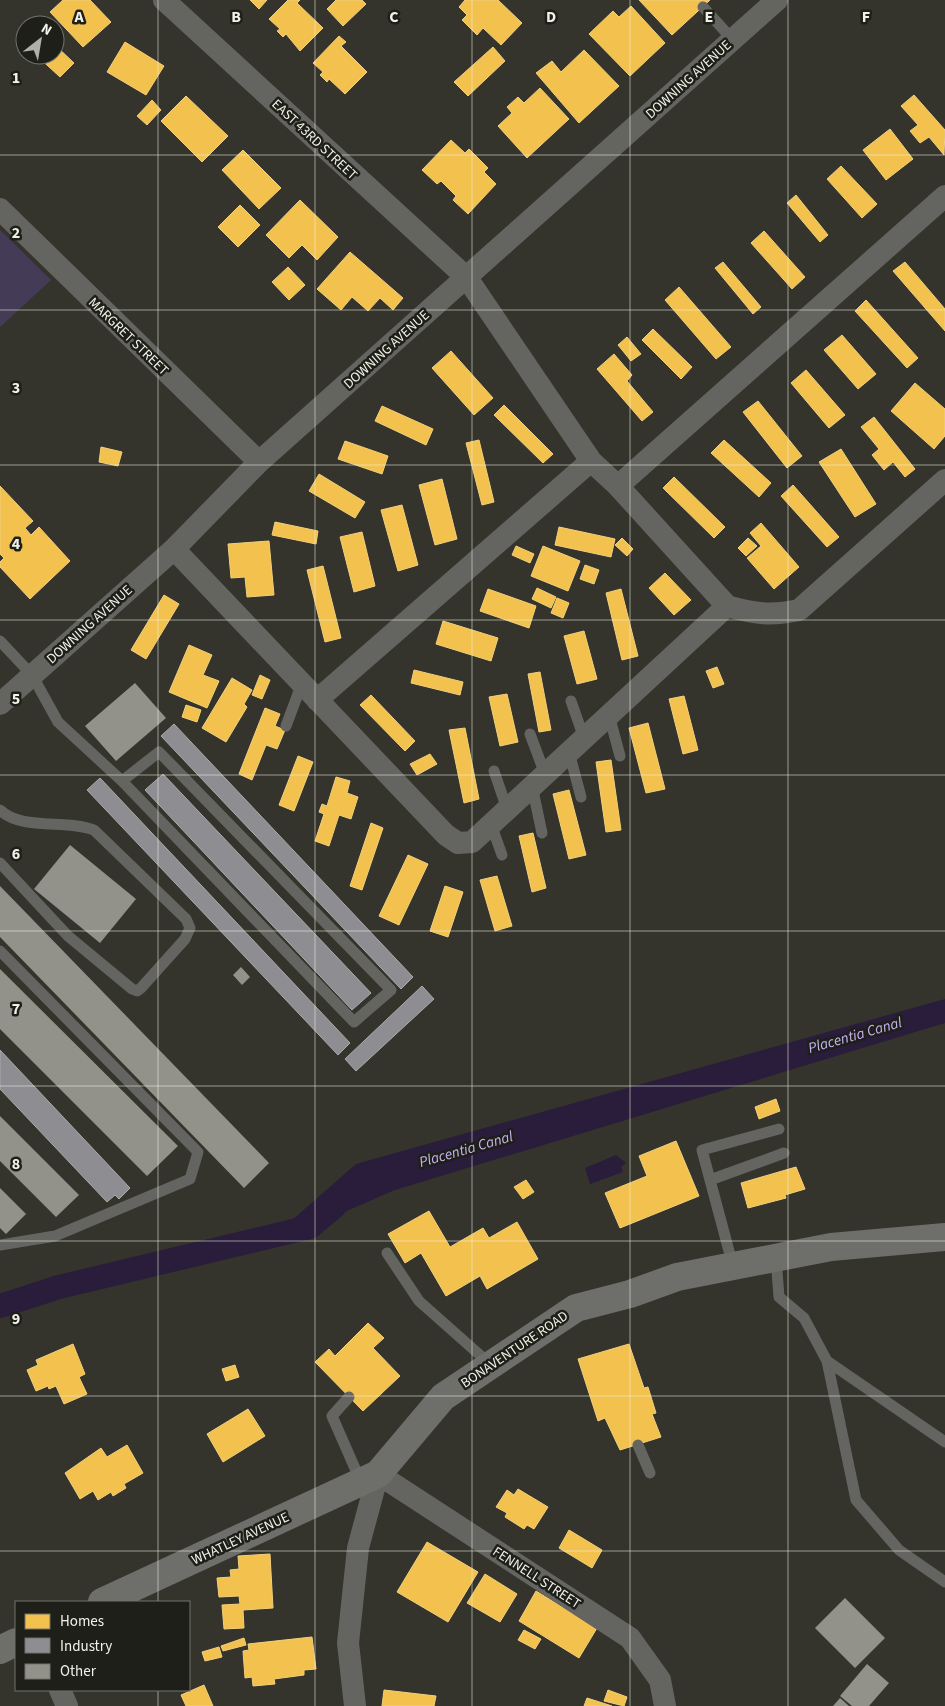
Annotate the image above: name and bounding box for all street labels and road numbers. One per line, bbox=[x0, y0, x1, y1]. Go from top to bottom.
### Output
street label: DOWNING AVENUE bbox=[641, 36, 736, 124]
street label: EAST 43RD STREET bbox=[267, 95, 362, 185]
street label: MARGRET STREET bbox=[84, 293, 173, 381]
street label: DOWNING AVENUE bbox=[339, 306, 434, 394]
street label: DOWNING AVENUE bbox=[42, 581, 137, 669]
street label: BONAVENTURE ROAD bbox=[457, 1306, 572, 1393]
street label: WHATLEY AVENUE bbox=[188, 1508, 292, 1570]
street label: FENNELL STREET bbox=[489, 1542, 585, 1614]

